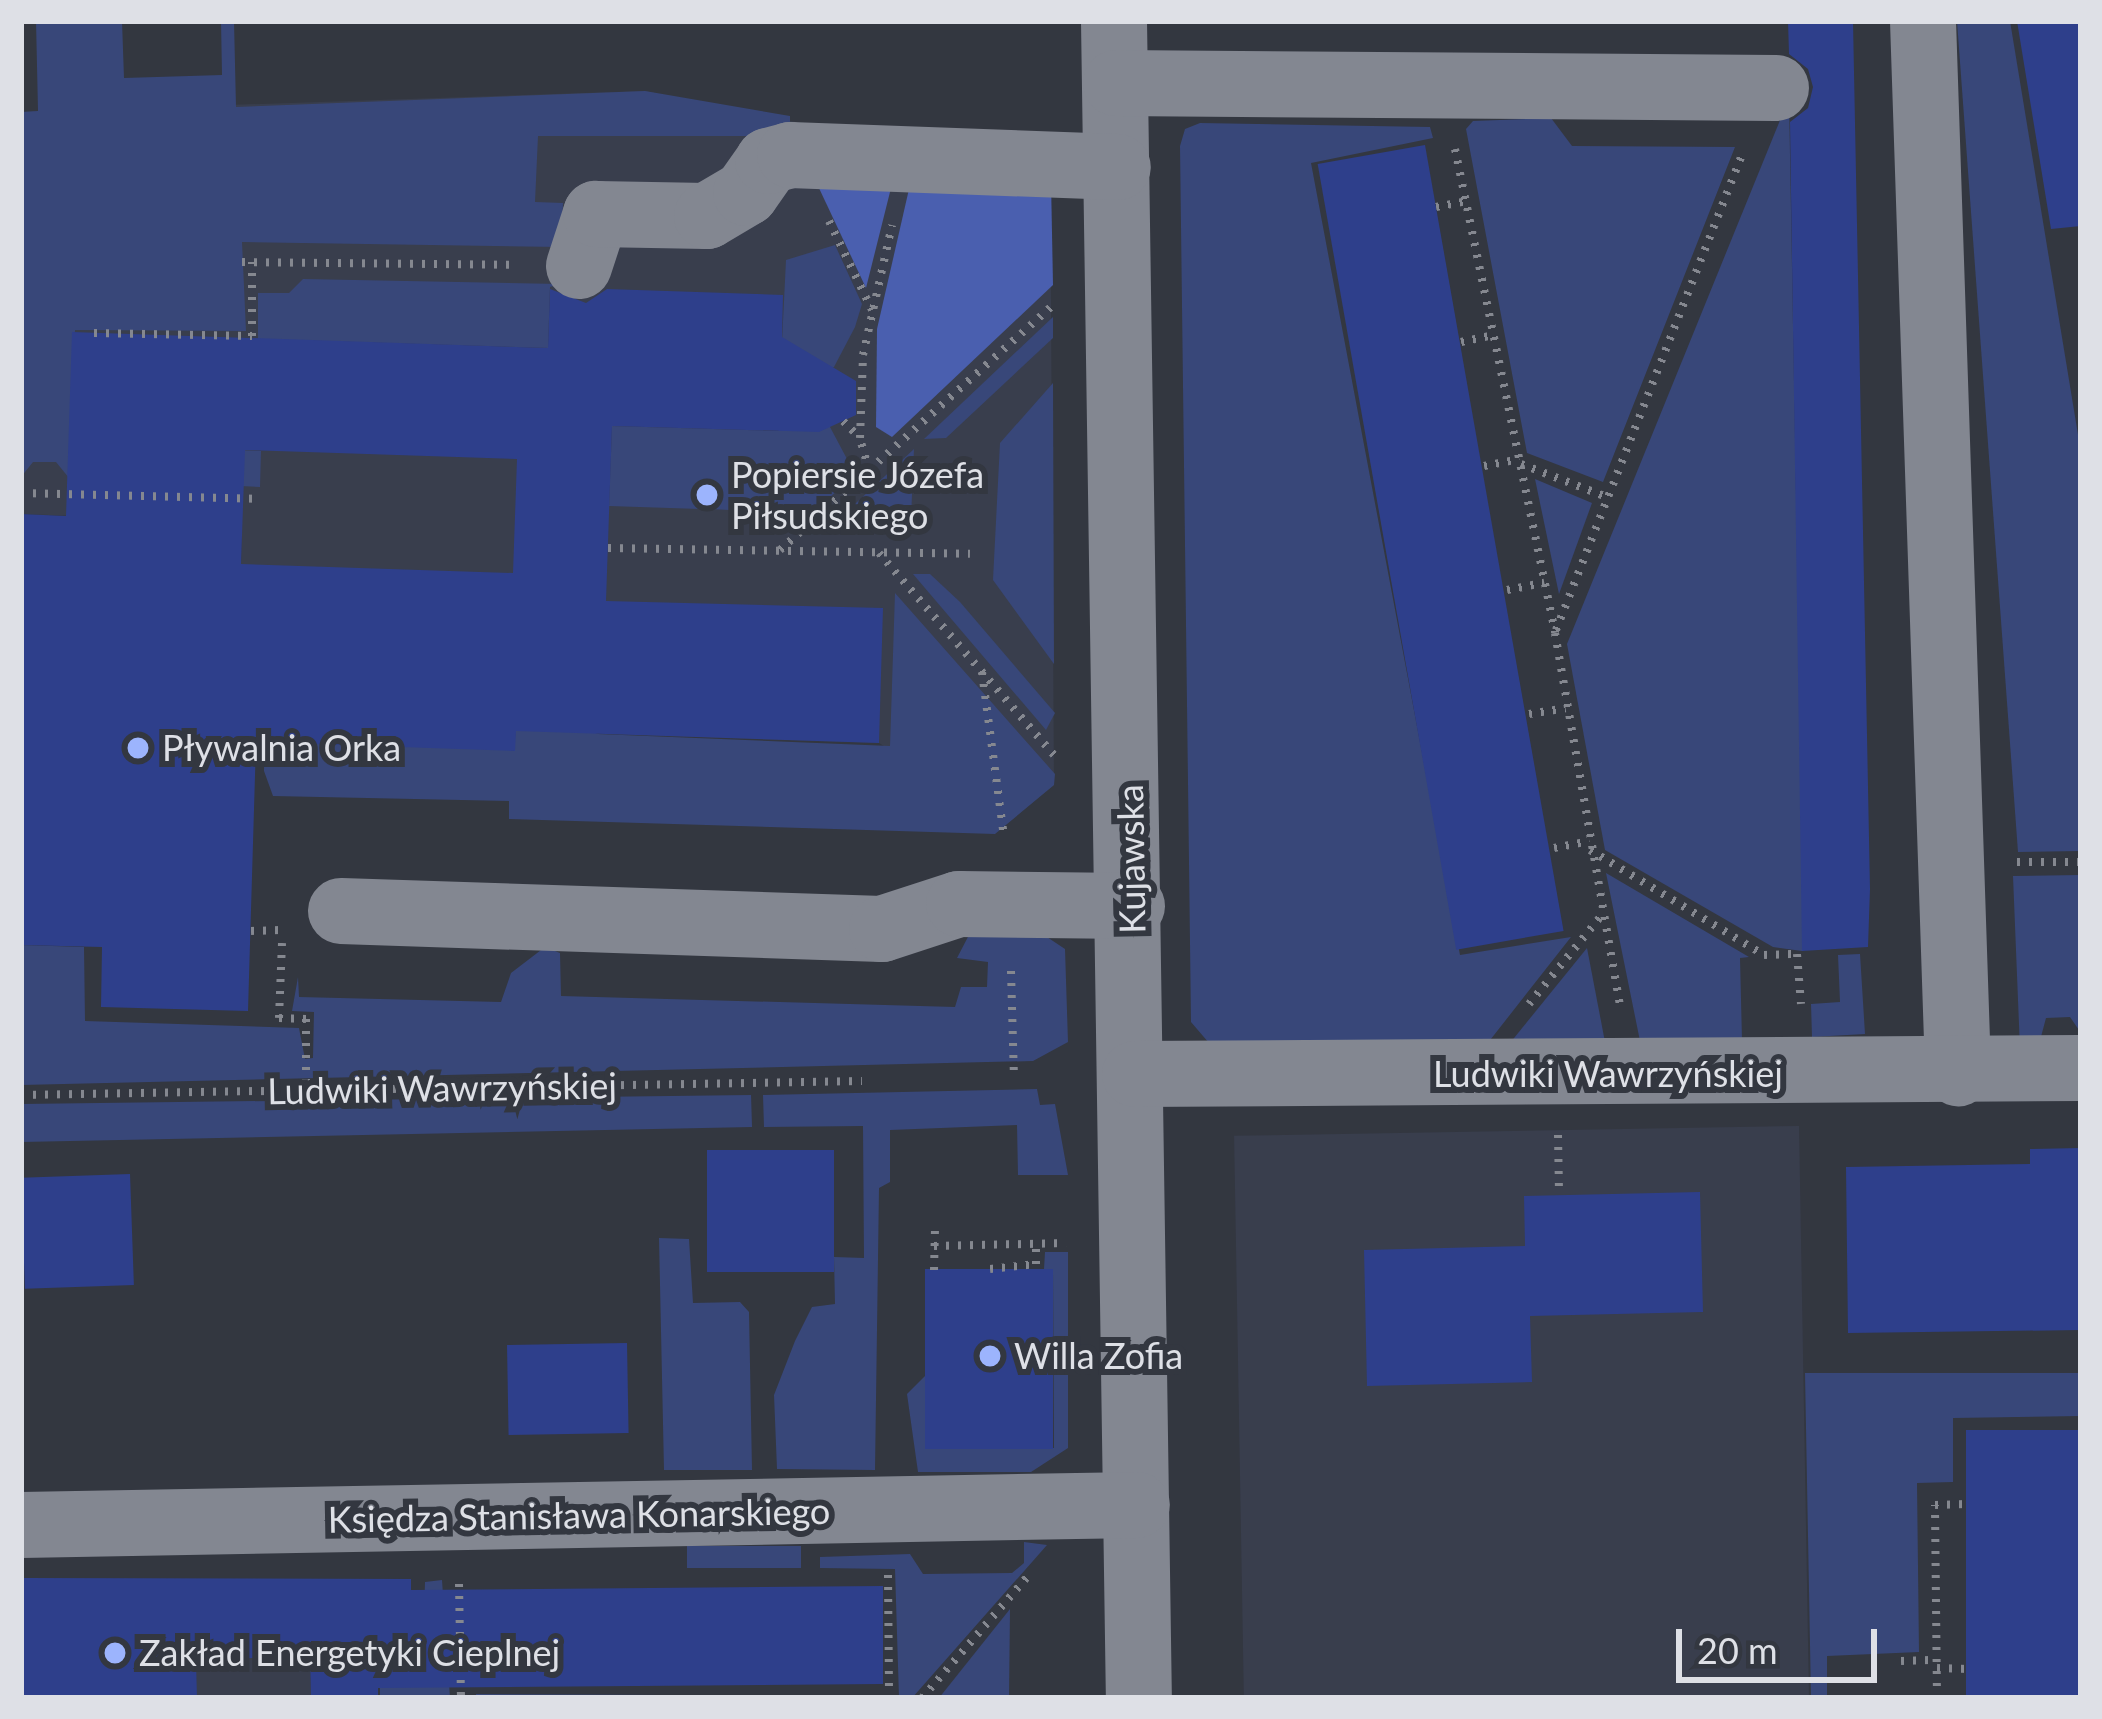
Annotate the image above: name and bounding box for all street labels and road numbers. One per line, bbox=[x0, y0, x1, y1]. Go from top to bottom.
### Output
street label: Kujawska bbox=[1108, 784, 1154, 934]
street label: Ludwiki Wawrzyńskiej bbox=[1433, 1052, 1783, 1096]
street label: Ludwiki Wawrzyńskiej bbox=[267, 1063, 617, 1113]
street label: Księdza Stanisława Konarskiego bbox=[327, 1489, 831, 1541]

